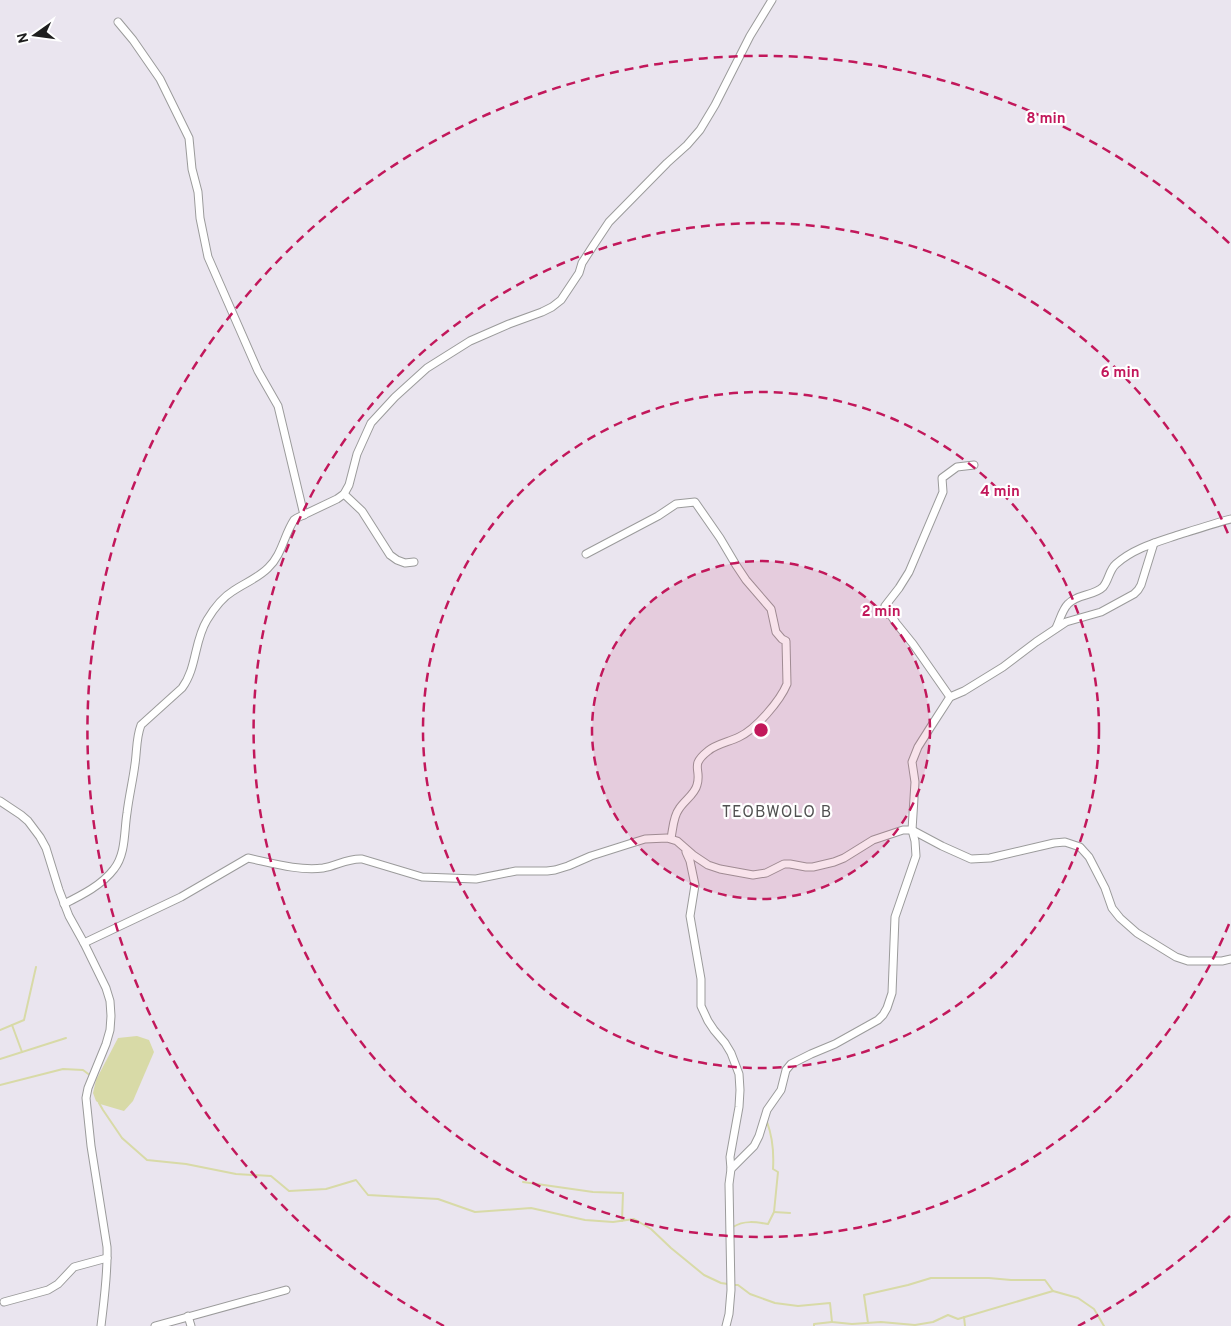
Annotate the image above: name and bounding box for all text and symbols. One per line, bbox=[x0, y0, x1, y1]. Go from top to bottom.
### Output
north arrow bbox=[10, 10, 60, 60]
text: N bbox=[14, 31, 33, 45]
text: 8 min bbox=[1026, 110, 1066, 129]
text: 6 min bbox=[1100, 364, 1140, 383]
text: 4 min bbox=[980, 483, 1020, 502]
text: 2 min bbox=[861, 603, 901, 622]
centre of rings bbox=[752, 721, 770, 739]
district label: TEOBWOLO B bbox=[722, 803, 832, 823]

